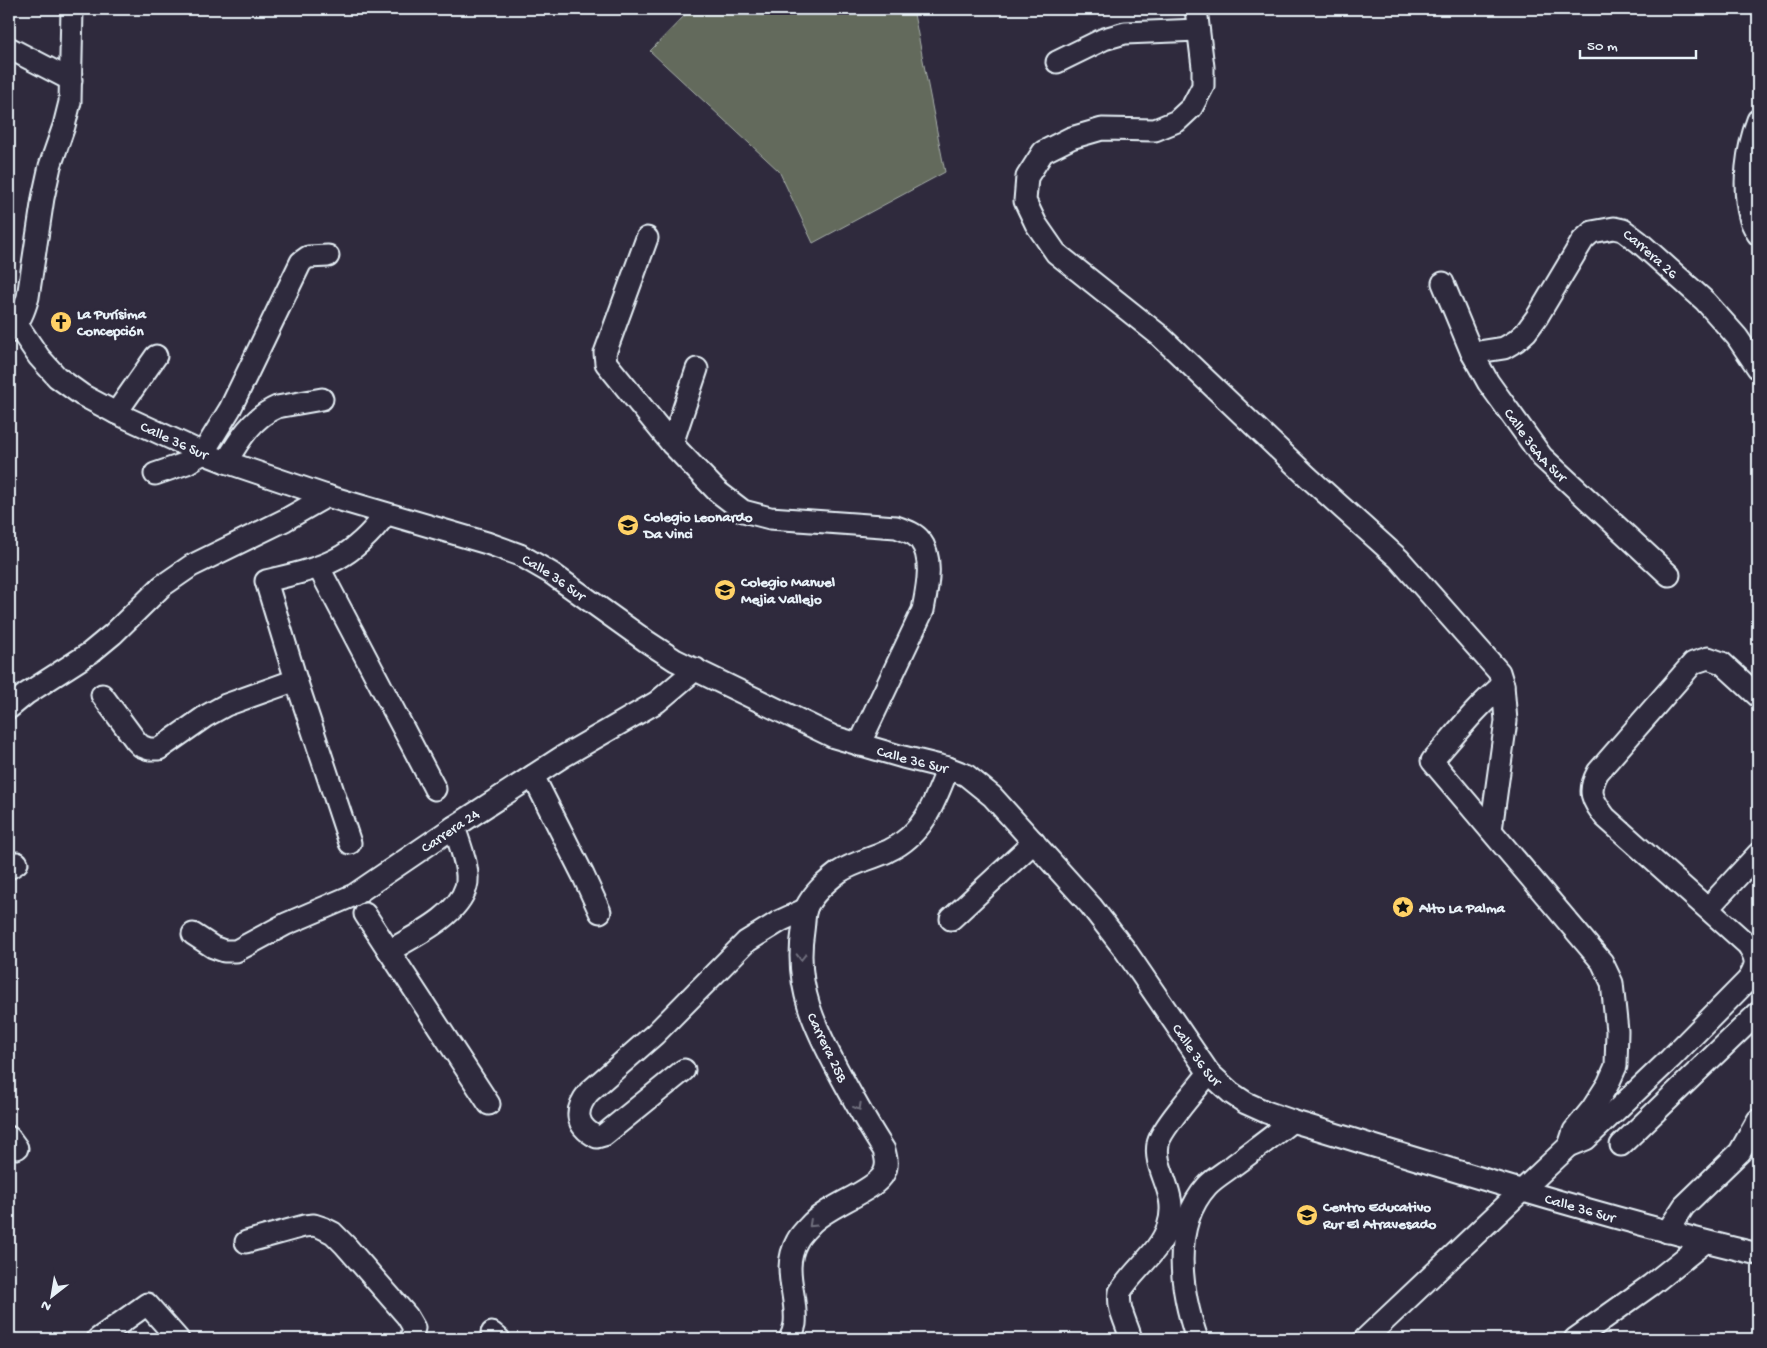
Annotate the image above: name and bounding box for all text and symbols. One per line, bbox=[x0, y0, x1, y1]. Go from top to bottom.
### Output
scale bar bbox=[1580, 28, 1696, 60]
text: 50 m bbox=[1587, 38, 1618, 56]
street label: Carrera 26 bbox=[1619, 226, 1681, 284]
place label: La Purísima Concepción bbox=[76, 306, 147, 341]
church icon: La Purísima Concepción bbox=[49, 310, 73, 334]
street label: Calle 36AA Sur bbox=[1499, 405, 1571, 488]
street label: Calle 36 Sur bbox=[137, 418, 212, 466]
place label: Colegio Leonardo Da Vinci bbox=[642, 509, 753, 544]
school or university icon: Colegio Leonardo Da Vinci bbox=[616, 513, 640, 537]
street label: Calle 36 Sur bbox=[518, 551, 590, 607]
place label: Colegio Manuel Mejia Vallejo bbox=[740, 574, 836, 609]
school or university icon: Colegio Manuel Mejia Vallejo bbox=[713, 578, 737, 602]
street label: Calle 36 Sur bbox=[874, 743, 951, 779]
street label: Carrera 24 bbox=[418, 806, 483, 858]
place icon: Alto La Palma bbox=[1391, 895, 1415, 919]
place label: Alto La Palma bbox=[1418, 900, 1506, 918]
one-way arrow bbox=[796, 954, 806, 962]
street label: Carrera 25B bbox=[802, 1010, 851, 1086]
street label: Calle 36 Sur bbox=[1167, 1021, 1226, 1092]
one-way arrow bbox=[852, 1102, 862, 1111]
street label: Calle 36 Sur bbox=[1542, 1191, 1619, 1228]
place label: Centro Educativo Rur El Atravesado bbox=[1322, 1199, 1437, 1234]
school or university icon: Centro Educativo Rur El Atravesado bbox=[1295, 1203, 1319, 1227]
one-way arrow bbox=[809, 1218, 818, 1227]
north arrow bbox=[28, 1270, 78, 1320]
text: N bbox=[38, 1295, 55, 1315]

